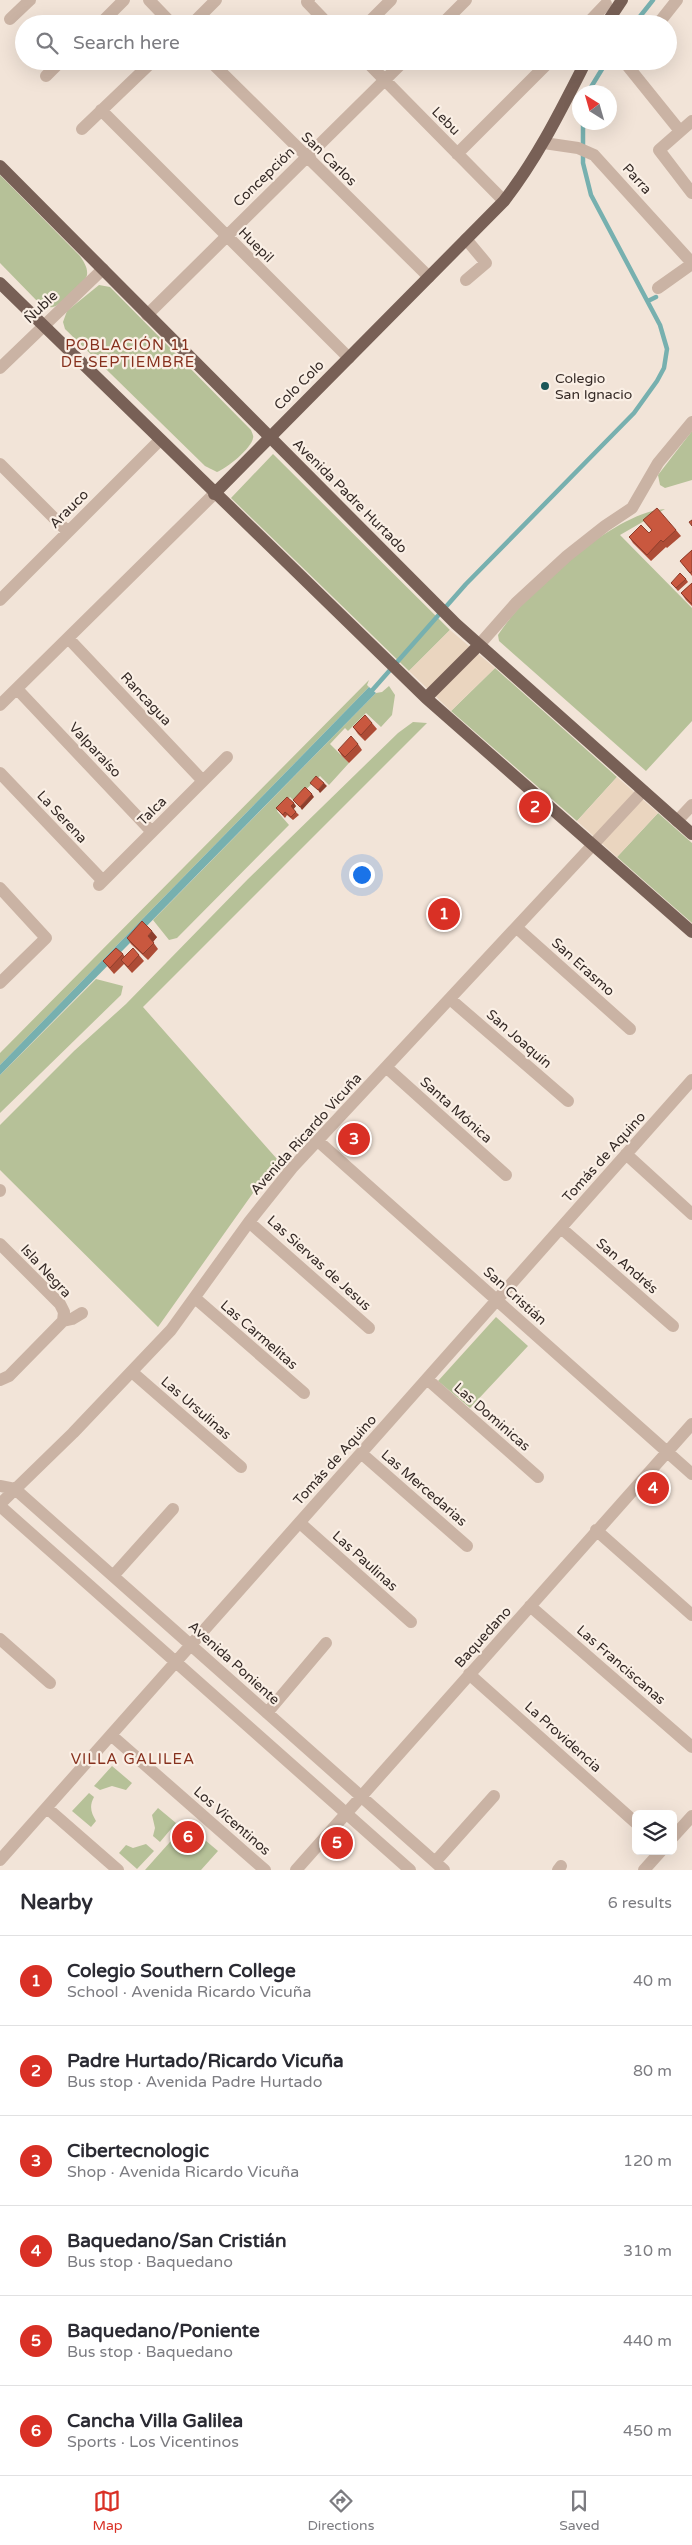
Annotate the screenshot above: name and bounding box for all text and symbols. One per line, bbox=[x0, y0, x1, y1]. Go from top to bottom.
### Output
search box bbox=[15, 15, 677, 70]
icon: search bbox=[33, 29, 61, 57]
text: Search here bbox=[73, 32, 180, 54]
north arrow bbox=[572, 85, 617, 130]
street label: Lebu bbox=[428, 103, 464, 139]
street label: San Carlos bbox=[298, 128, 360, 190]
street label: Concepción bbox=[230, 144, 298, 210]
street label: Parra bbox=[619, 160, 655, 198]
street label: Huepil bbox=[235, 224, 277, 266]
street label: Ñuble bbox=[21, 287, 61, 327]
district label: POBLACIÓN 11 DE SEPTIEMBRE bbox=[61, 336, 195, 371]
street label: Colo Colo bbox=[270, 356, 328, 414]
place label: Colegio San Ignacio bbox=[555, 370, 632, 403]
marker: Colegio San Ignacio bbox=[539, 380, 551, 392]
street label: Avenida Padre Hurtado bbox=[289, 435, 411, 557]
street label: Arauco bbox=[46, 486, 92, 532]
street label: Rancagua bbox=[117, 669, 175, 729]
street label: Valparaíso bbox=[65, 719, 125, 781]
street label: La Serena bbox=[33, 787, 91, 847]
pin: 2 bbox=[519, 788, 551, 826]
street label: Talca bbox=[134, 793, 170, 829]
your location bbox=[349, 862, 375, 888]
pin: 1 bbox=[428, 895, 460, 933]
street label: San Erasmo bbox=[548, 934, 618, 1000]
street label: San Joaquín bbox=[483, 1006, 555, 1072]
street label: Avenida Ricardo Vicuña bbox=[247, 1070, 365, 1198]
street label: Santa Mónica bbox=[417, 1073, 495, 1147]
street label: Tomás de Aquino bbox=[559, 1108, 649, 1206]
pin: 3 bbox=[338, 1120, 370, 1158]
street label: Las Siervas de Jesus bbox=[264, 1212, 375, 1314]
street label: San Andrés bbox=[593, 1235, 662, 1298]
street label: Isla Negra bbox=[17, 1241, 75, 1301]
street label: San Cristián bbox=[480, 1263, 550, 1329]
street label: Las Carmelitas bbox=[217, 1297, 301, 1373]
street label: Las Ursulinas bbox=[157, 1373, 235, 1443]
street label: Las Dominicas bbox=[450, 1379, 534, 1455]
street label: Tomás de Aquino bbox=[290, 1411, 380, 1509]
street label: Las Mercedarias bbox=[378, 1446, 471, 1530]
pin: 4 bbox=[637, 1469, 669, 1507]
street label: Las Paulinas bbox=[329, 1527, 401, 1595]
street label: Baquedano bbox=[451, 1603, 515, 1671]
street label: Avenida Poniente bbox=[185, 1618, 283, 1708]
street label: Las Franciscanas bbox=[573, 1622, 669, 1708]
street label: La Providencia bbox=[521, 1698, 605, 1776]
district label: VILLA GALILEA bbox=[71, 1750, 195, 1768]
street label: Los Vicentinos bbox=[190, 1783, 274, 1859]
map controls bbox=[632, 1810, 677, 1855]
button: layers bbox=[632, 1810, 677, 1855]
pin: 6 bbox=[172, 1818, 204, 1856]
pin: 5 bbox=[321, 1824, 353, 1862]
text: Nearby bbox=[20, 1890, 93, 1915]
text: 6 results bbox=[608, 1893, 672, 1913]
text: Colegio Southern College bbox=[67, 1960, 296, 1982]
text: 1 bbox=[31, 1971, 41, 1991]
text: 40 m bbox=[633, 1971, 672, 1991]
text: School · Avenida Ricardo Vicuña bbox=[67, 1982, 312, 2002]
text: Padre Hurtado/Ricardo Vicuña bbox=[67, 2050, 344, 2072]
text: 2 bbox=[31, 2061, 41, 2081]
text: 80 m bbox=[633, 2061, 672, 2081]
text: Bus stop · Avenida Padre Hurtado bbox=[67, 2072, 322, 2092]
text: Cibertecnologic bbox=[67, 2140, 209, 2162]
text: 3 bbox=[31, 2151, 41, 2171]
text: 120 m bbox=[623, 2151, 672, 2171]
text: Shop · Avenida Ricardo Vicuña bbox=[67, 2162, 299, 2182]
text: Baquedano/San Cristián bbox=[67, 2230, 287, 2252]
text: 4 bbox=[31, 2241, 41, 2261]
text: 310 m bbox=[623, 2241, 672, 2261]
text: Bus stop · Baquedano bbox=[67, 2252, 233, 2272]
text: Baquedano/Poniente bbox=[67, 2320, 260, 2342]
text: 5 bbox=[31, 2331, 41, 2351]
text: 440 m bbox=[623, 2331, 672, 2351]
text: Bus stop · Baquedano bbox=[67, 2342, 233, 2362]
text: Cancha Villa Galilea bbox=[67, 2410, 243, 2432]
text: 6 bbox=[31, 2421, 41, 2441]
text: 450 m bbox=[623, 2421, 672, 2441]
text: Sports · Los Vicentinos bbox=[67, 2432, 239, 2452]
tab: Map bbox=[92, 2487, 123, 2534]
tab: Directions bbox=[307, 2487, 374, 2534]
tab: Saved bbox=[559, 2487, 600, 2534]

